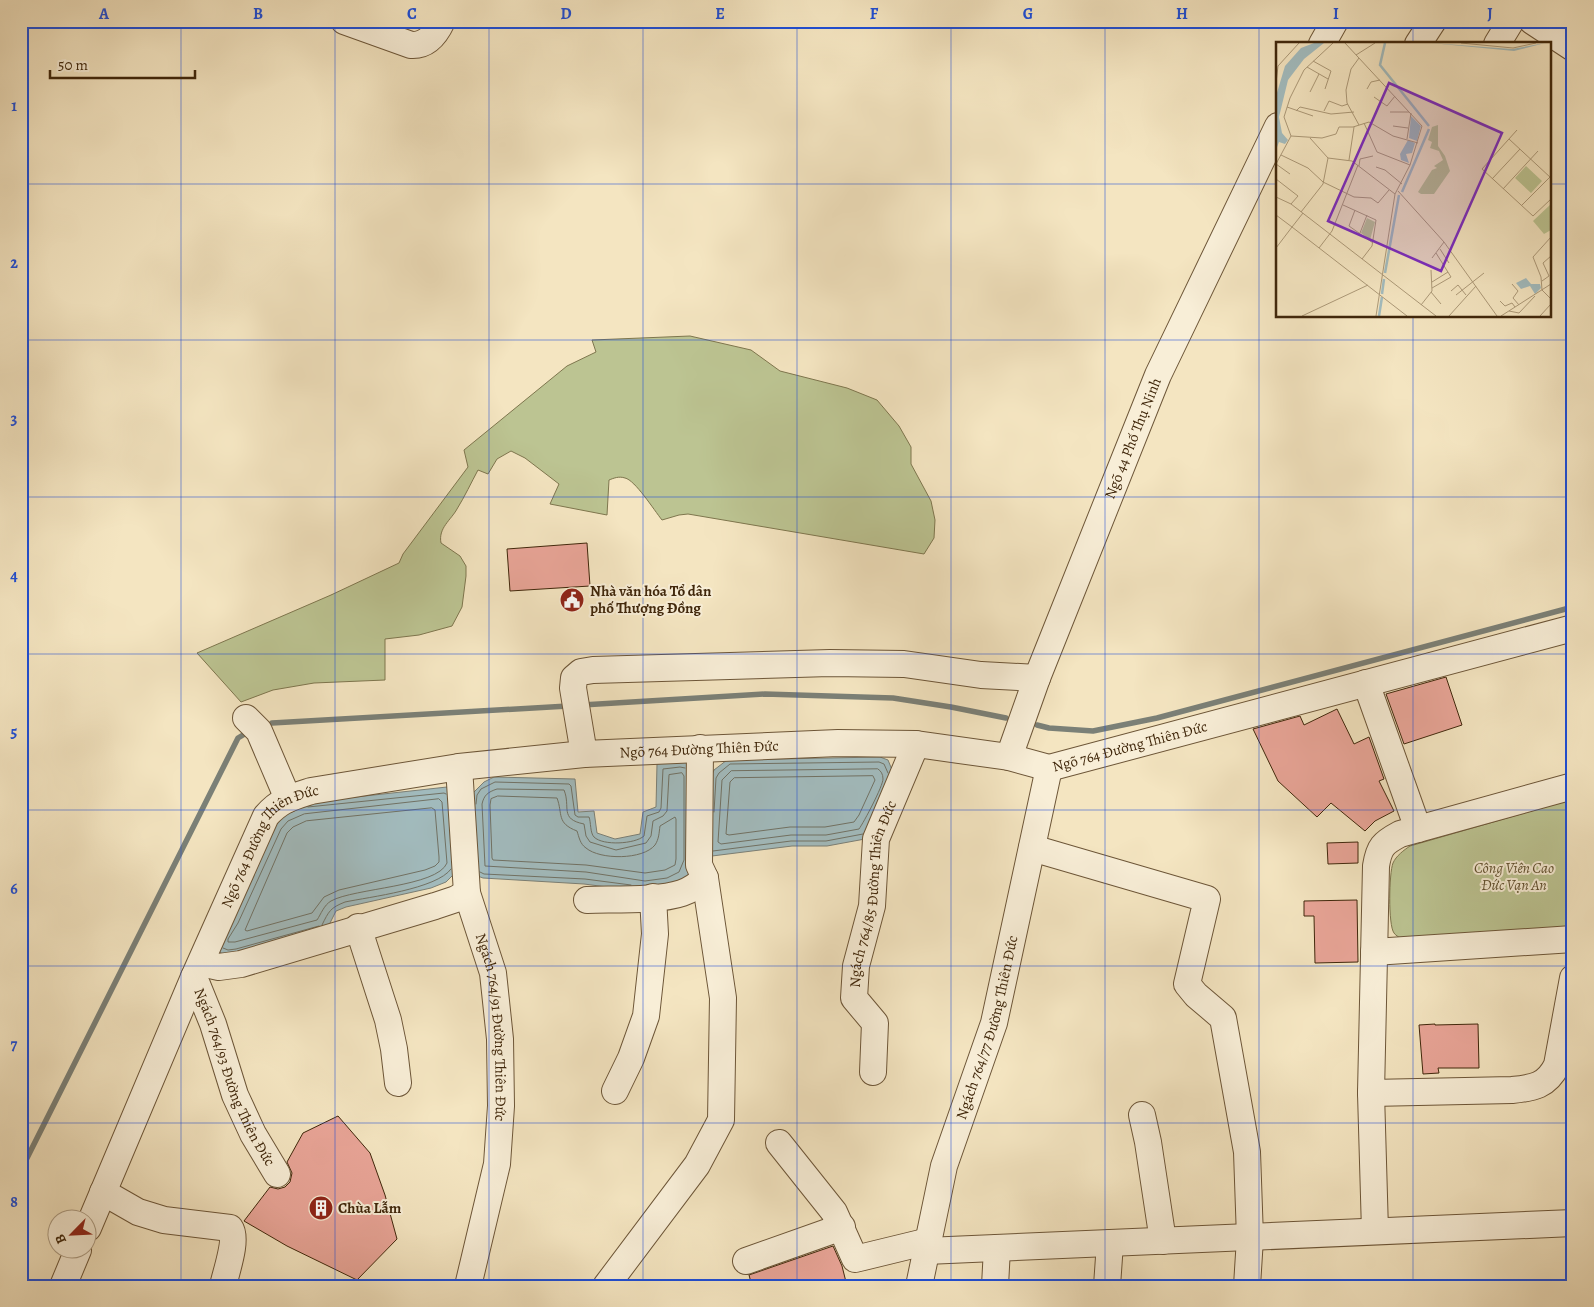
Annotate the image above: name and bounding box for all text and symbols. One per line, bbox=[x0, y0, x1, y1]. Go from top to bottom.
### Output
text: A bbox=[98, 3, 110, 25]
text: B bbox=[253, 3, 263, 25]
text: C bbox=[407, 3, 417, 25]
text: D bbox=[560, 3, 572, 25]
text: E bbox=[715, 3, 725, 25]
text: F bbox=[870, 3, 879, 25]
text: G bbox=[1023, 3, 1033, 25]
text: H bbox=[1176, 3, 1188, 25]
text: I bbox=[1333, 3, 1339, 25]
text: J bbox=[1487, 3, 1493, 25]
inset map bbox=[1276, 42, 1552, 318]
scale bar bbox=[50, 48, 195, 80]
text: 50 m bbox=[58, 55, 88, 75]
text: 1 bbox=[11, 95, 17, 117]
text: 2 bbox=[10, 252, 18, 274]
street label: Ngõ 44 Phố Thụ Ninh bbox=[1100, 375, 1166, 502]
text: 3 bbox=[11, 408, 18, 430]
text: 4 bbox=[10, 565, 18, 587]
place label: Nhà văn hóa Tổ dân phố Thượng Đồng bbox=[590, 581, 712, 618]
public building icon: Nhà văn hóa Tổ dân phố Thượng Đồng bbox=[559, 587, 585, 613]
street label: Ngõ 764 Đường Thiên Đức bbox=[1050, 716, 1209, 777]
text: 5 bbox=[11, 721, 18, 743]
street label: Ngõ 764 Đường Thiên Đức bbox=[619, 736, 779, 762]
street label: Ngõ 764 Đường Thiên Đức bbox=[216, 780, 320, 911]
street label: Ngách 764/85 Đường Thiên Đức bbox=[845, 797, 901, 988]
park label: Công Viên Cao Đức Vạn An bbox=[1474, 858, 1554, 895]
text: 6 bbox=[10, 878, 18, 900]
street label: Ngách 764/91 Đường Thiên Đức bbox=[471, 931, 511, 1122]
street label: Ngách 764/77 Đường Thiên Đức bbox=[951, 934, 1023, 1122]
street label: Ngách 764/93 Đường Thiên Đức bbox=[189, 985, 280, 1170]
text: 7 bbox=[11, 1034, 18, 1056]
text: 8 bbox=[10, 1191, 18, 1213]
building icon: Chùa Lẫm bbox=[308, 1195, 334, 1221]
place label: Chùa Lẫm bbox=[338, 1198, 402, 1218]
north arrow bbox=[48, 1210, 98, 1260]
text: B bbox=[50, 1231, 71, 1247]

